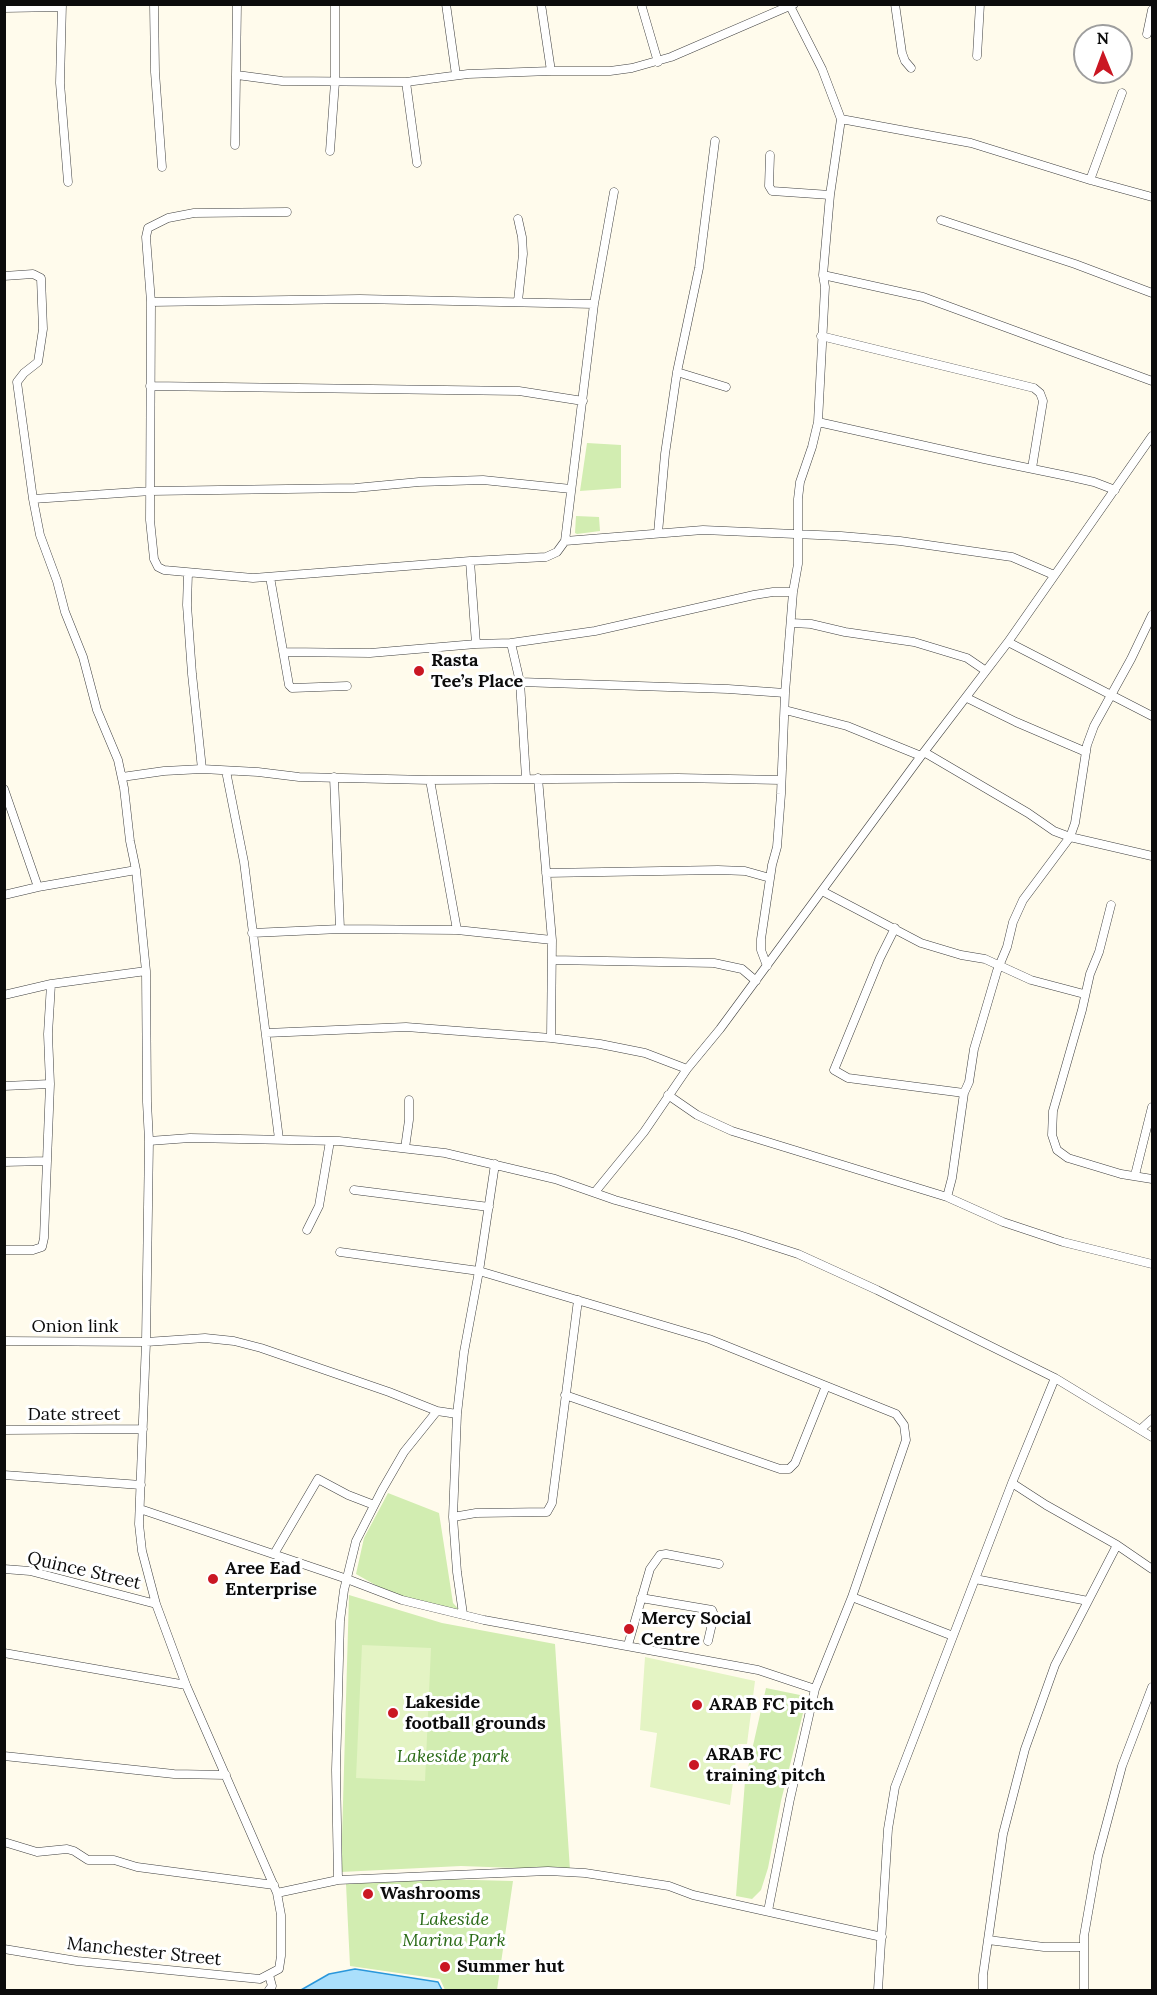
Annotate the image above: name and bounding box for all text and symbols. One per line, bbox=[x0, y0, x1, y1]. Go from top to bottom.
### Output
north arrow bbox=[1073, 24, 1133, 84]
text: N bbox=[1096, 28, 1109, 48]
place label: Rasta Tee’s Place bbox=[431, 650, 523, 692]
marker: Rasta Tee’s Place bbox=[412, 664, 426, 678]
street label: Onion link bbox=[31, 1316, 119, 1338]
street label: Date street bbox=[27, 1404, 121, 1426]
street label: Quince Street bbox=[25, 1547, 143, 1595]
place label: Aree Ead Enterprise bbox=[225, 1558, 317, 1600]
marker: Aree Ead Enterprise bbox=[206, 1572, 220, 1586]
place label: Mercy Social Centre bbox=[641, 1608, 751, 1650]
marker: Mercy Social Centre bbox=[622, 1622, 636, 1636]
place label: Lakeside football grounds bbox=[405, 1692, 546, 1734]
place label: ARAB FC pitch bbox=[709, 1694, 834, 1716]
marker: ARAB FC pitch bbox=[690, 1698, 704, 1712]
marker: Lakeside football grounds bbox=[386, 1706, 400, 1720]
place label: ARAB FC training pitch bbox=[706, 1744, 825, 1786]
park label: Lakeside park bbox=[397, 1746, 509, 1768]
marker: ARAB FC training pitch bbox=[687, 1758, 701, 1772]
place label: Washrooms bbox=[380, 1883, 481, 1905]
marker: Washrooms bbox=[361, 1887, 375, 1901]
park label: Lakeside Marina Park bbox=[402, 1909, 506, 1952]
street label: Manchester Street bbox=[66, 1933, 222, 1971]
place label: Summer hut bbox=[457, 1956, 564, 1978]
marker: Summer hut bbox=[438, 1960, 452, 1974]

